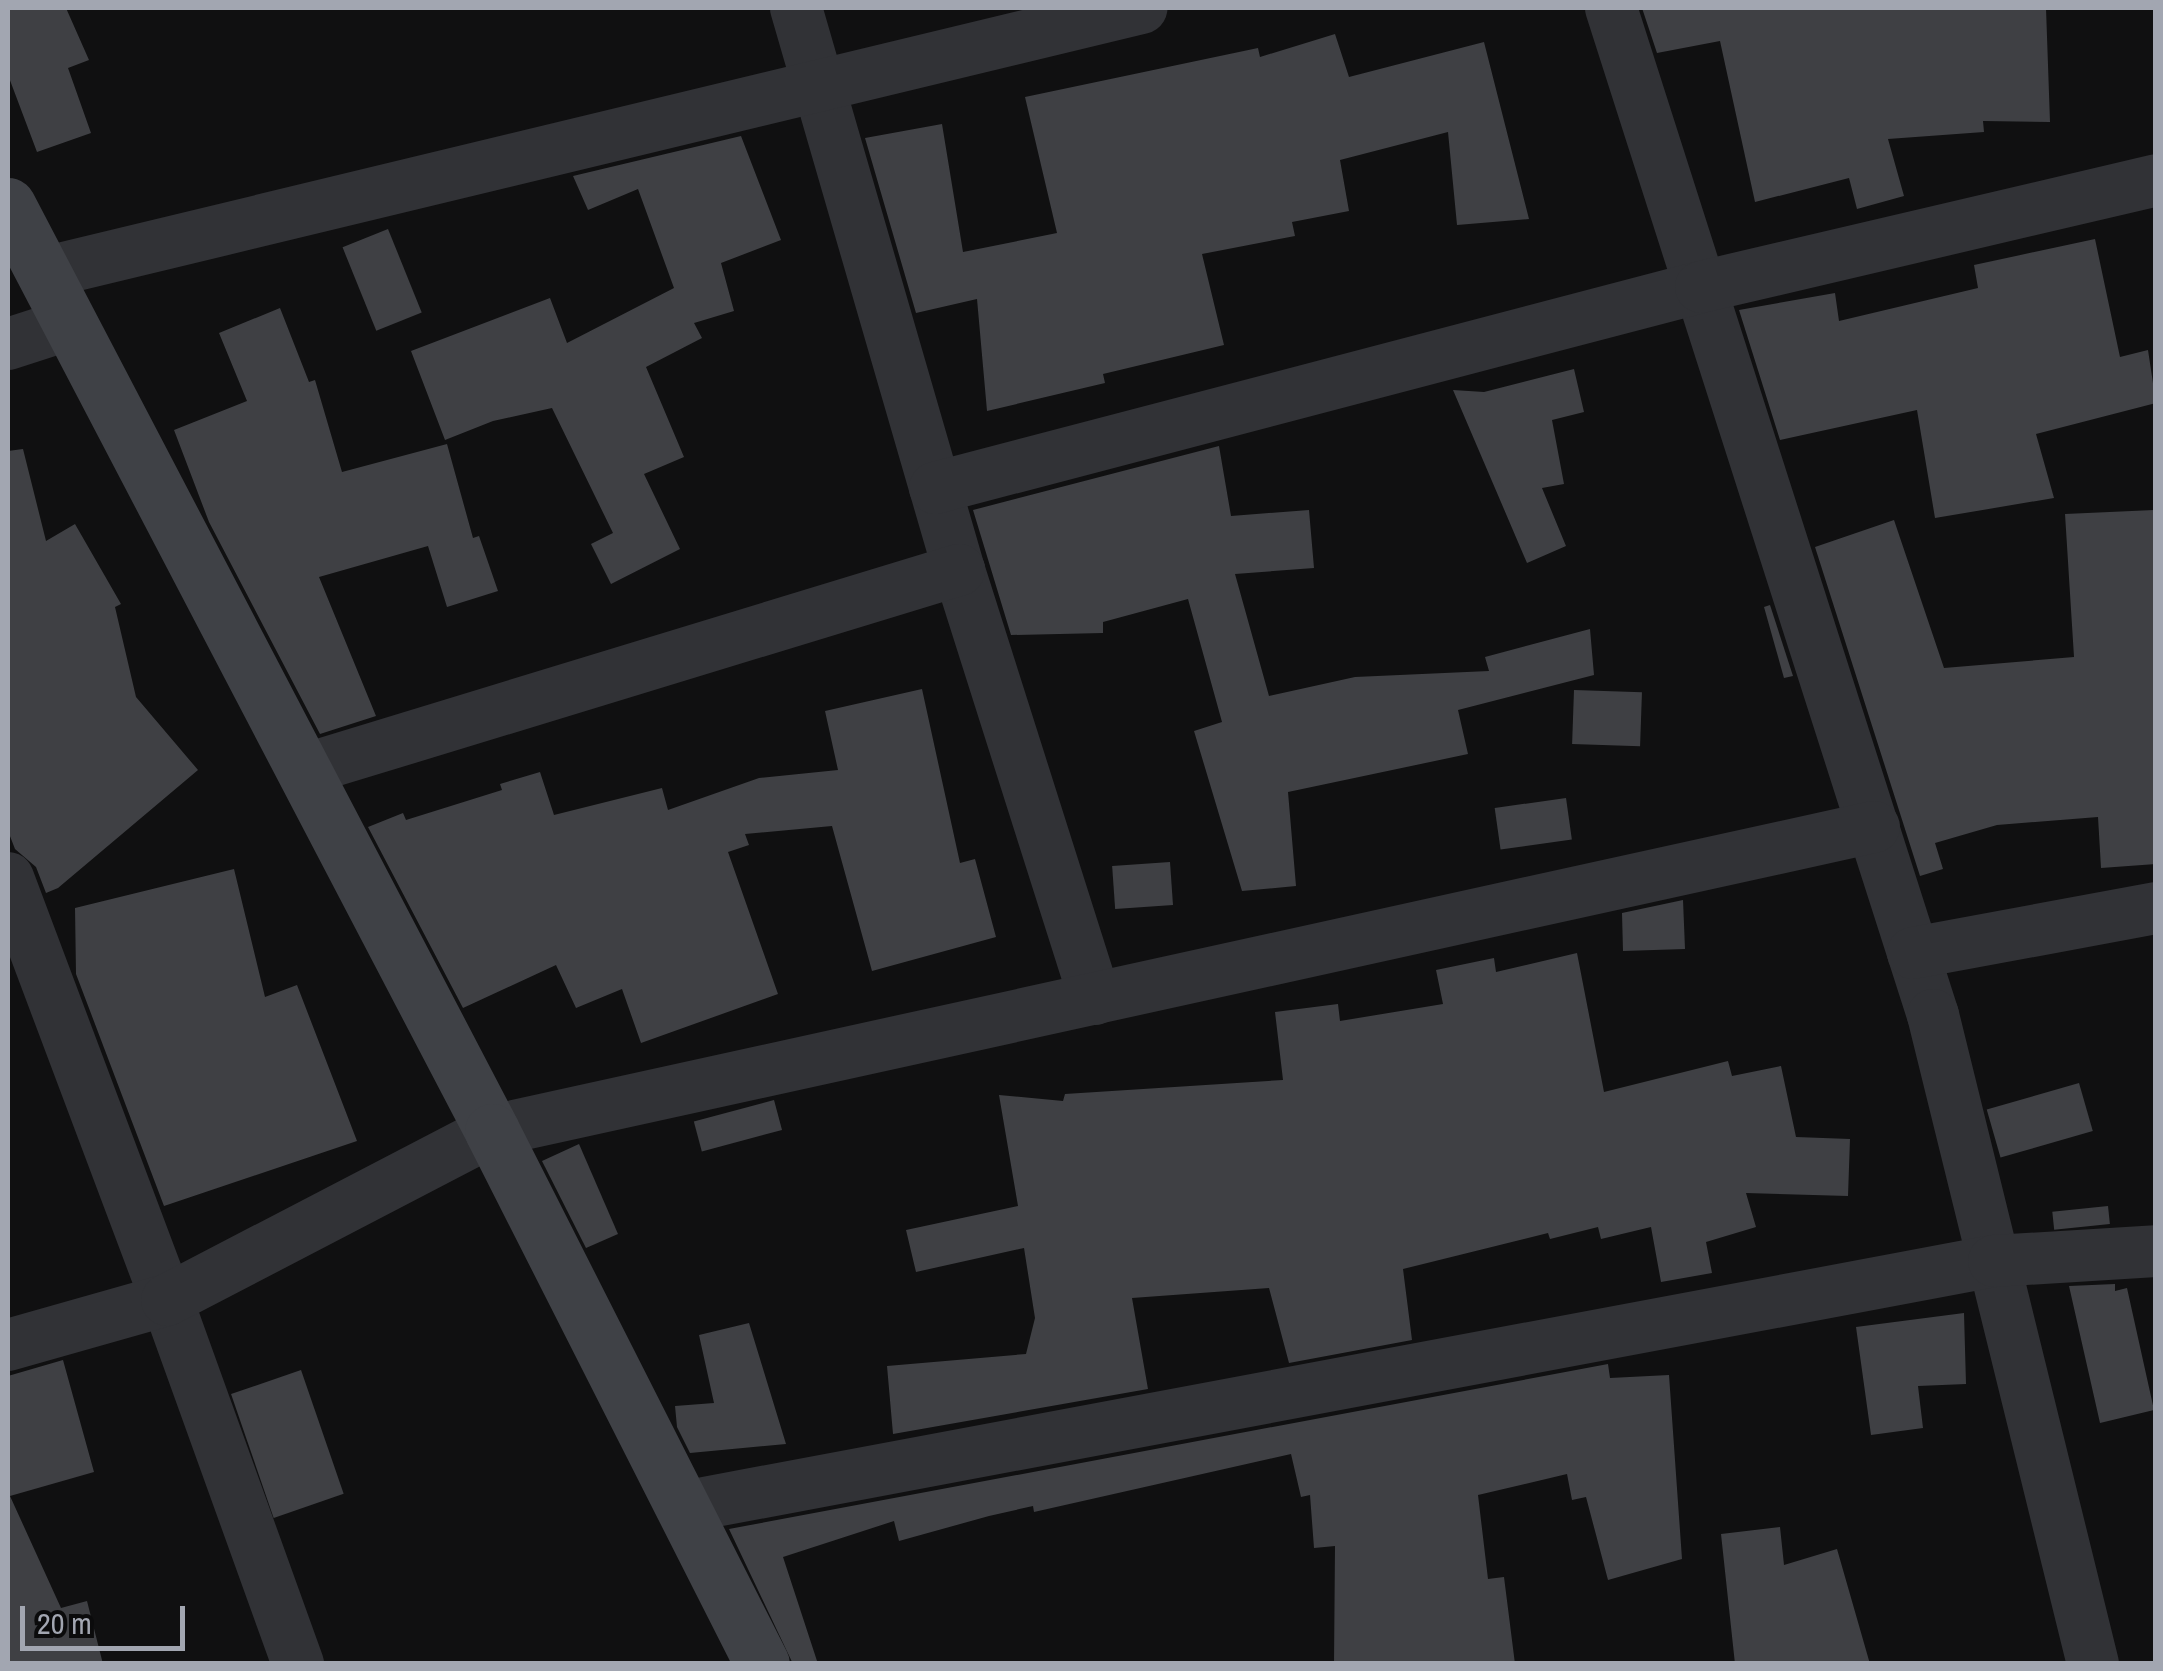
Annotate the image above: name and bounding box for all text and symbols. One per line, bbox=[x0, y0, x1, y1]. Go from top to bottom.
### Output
scale bar bbox=[25, 1586, 190, 1648]
text: 20 m bbox=[37, 1603, 92, 1643]

